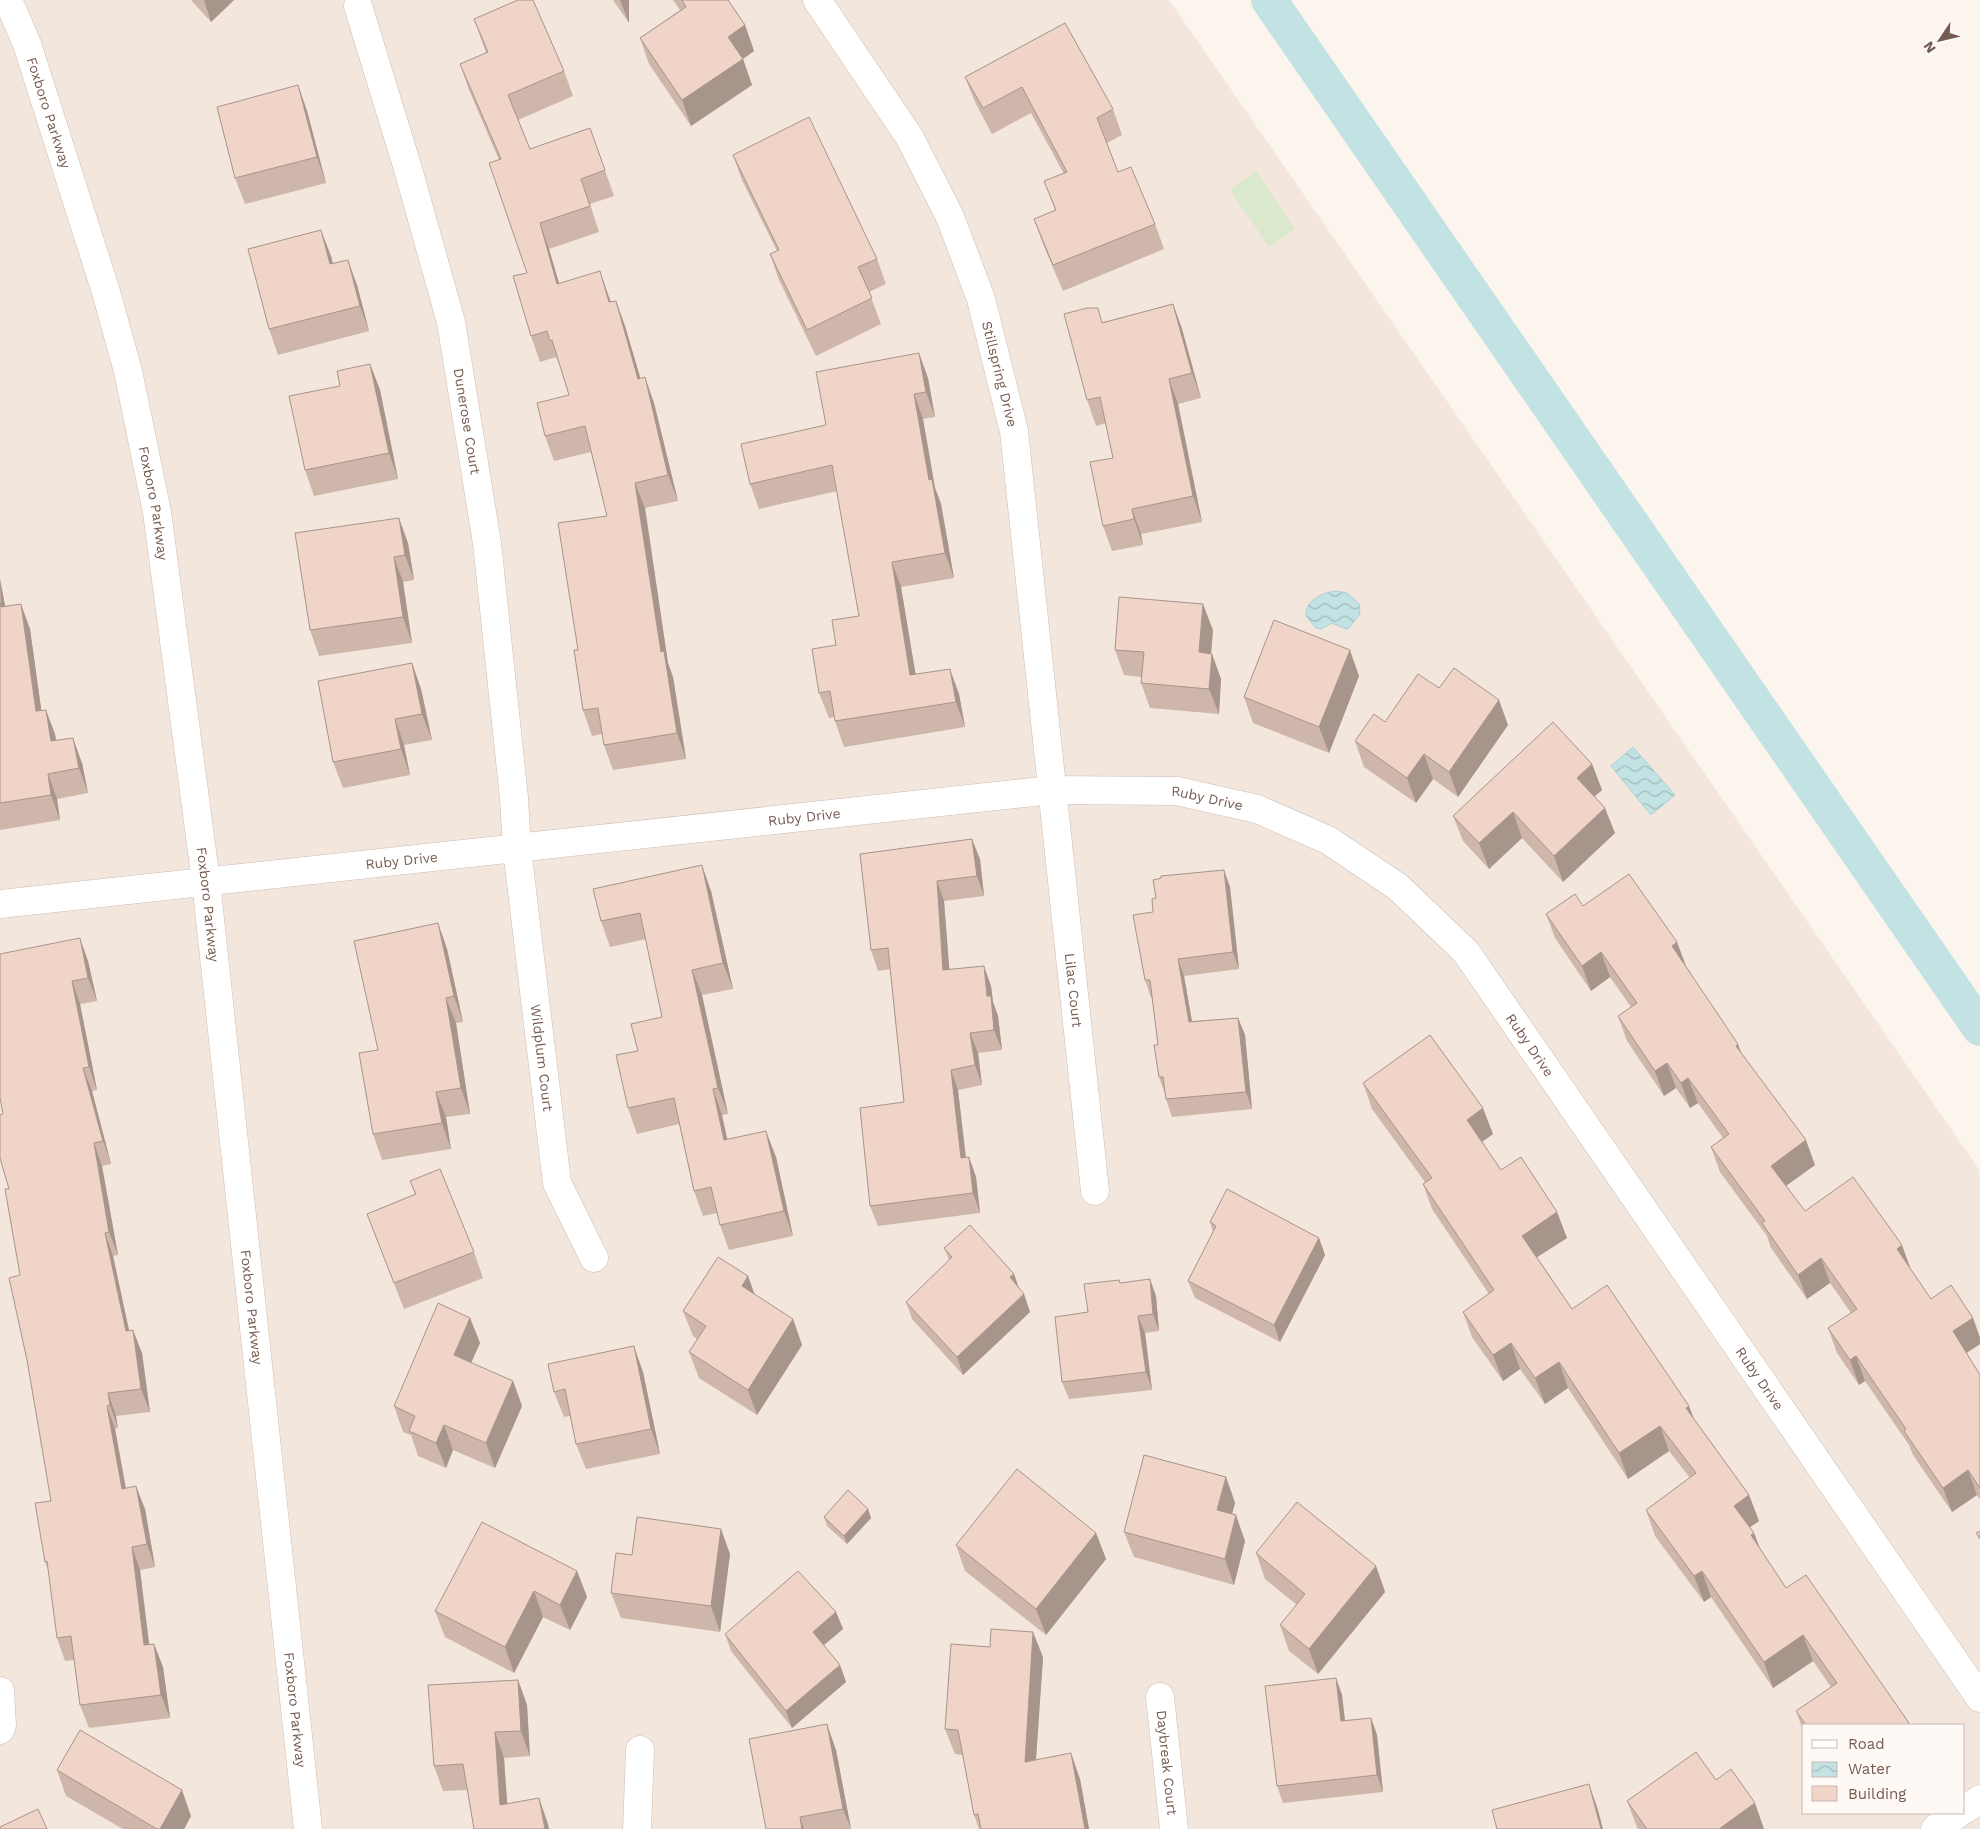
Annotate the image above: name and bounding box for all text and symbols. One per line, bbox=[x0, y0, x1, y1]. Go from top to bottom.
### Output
north arrow bbox=[1915, 15, 1965, 65]
text: N bbox=[1920, 39, 1939, 56]
street label: Foxboro Parkway bbox=[24, 55, 74, 171]
street label: Stillspring Drive bbox=[979, 319, 1021, 429]
street label: Dunerose Court bbox=[451, 367, 484, 476]
street label: Foxboro Parkway bbox=[136, 445, 171, 562]
street label: Ruby Drive bbox=[1171, 783, 1244, 814]
street label: Ruby Drive bbox=[767, 805, 841, 829]
street label: Foxboro Parkway bbox=[193, 846, 223, 964]
street label: Ruby Drive bbox=[365, 849, 439, 872]
street label: Lilac Court bbox=[1062, 952, 1086, 1028]
street label: Wildplum Court bbox=[528, 1003, 556, 1112]
street label: Ruby Drive bbox=[1503, 1010, 1557, 1080]
street label: Foxboro Parkway bbox=[238, 1249, 266, 1366]
street label: Ruby Drive bbox=[1733, 1344, 1787, 1413]
street label: Foxboro Parkway bbox=[281, 1651, 309, 1769]
street label: Daybreak Court bbox=[1153, 1709, 1180, 1816]
legend bbox=[1802, 1724, 1965, 1814]
text: Road bbox=[1848, 1735, 1885, 1753]
text: Water bbox=[1848, 1760, 1891, 1778]
text: Building bbox=[1848, 1785, 1906, 1803]

